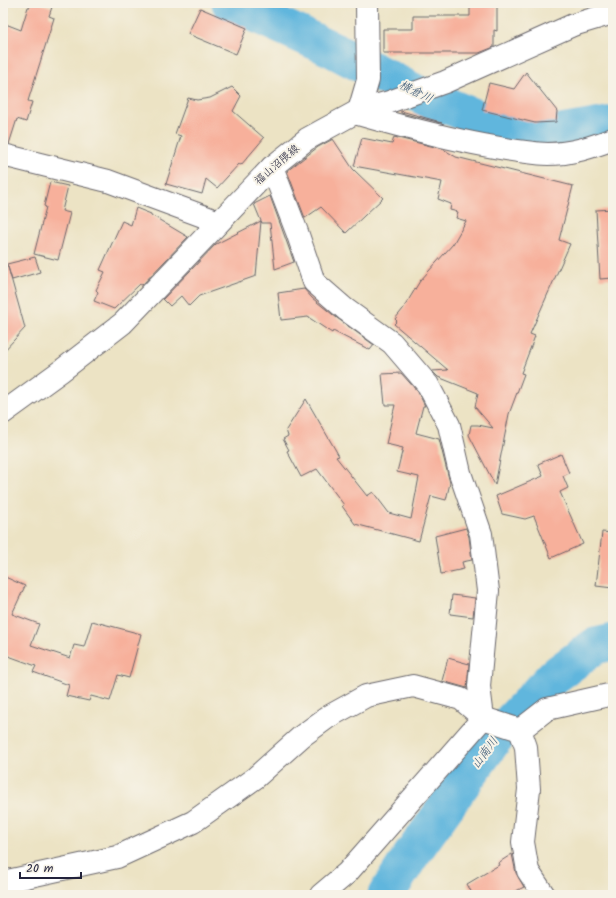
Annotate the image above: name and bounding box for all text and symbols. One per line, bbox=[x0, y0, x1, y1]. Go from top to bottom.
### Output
water label: 横倉川 bbox=[396, 76, 436, 108]
street label: 福山沼隈線 bbox=[250, 140, 304, 190]
water label: 山南川 bbox=[467, 733, 503, 773]
scale bar bbox=[20, 854, 81, 880]
text: 20 m bbox=[26, 859, 54, 878]

